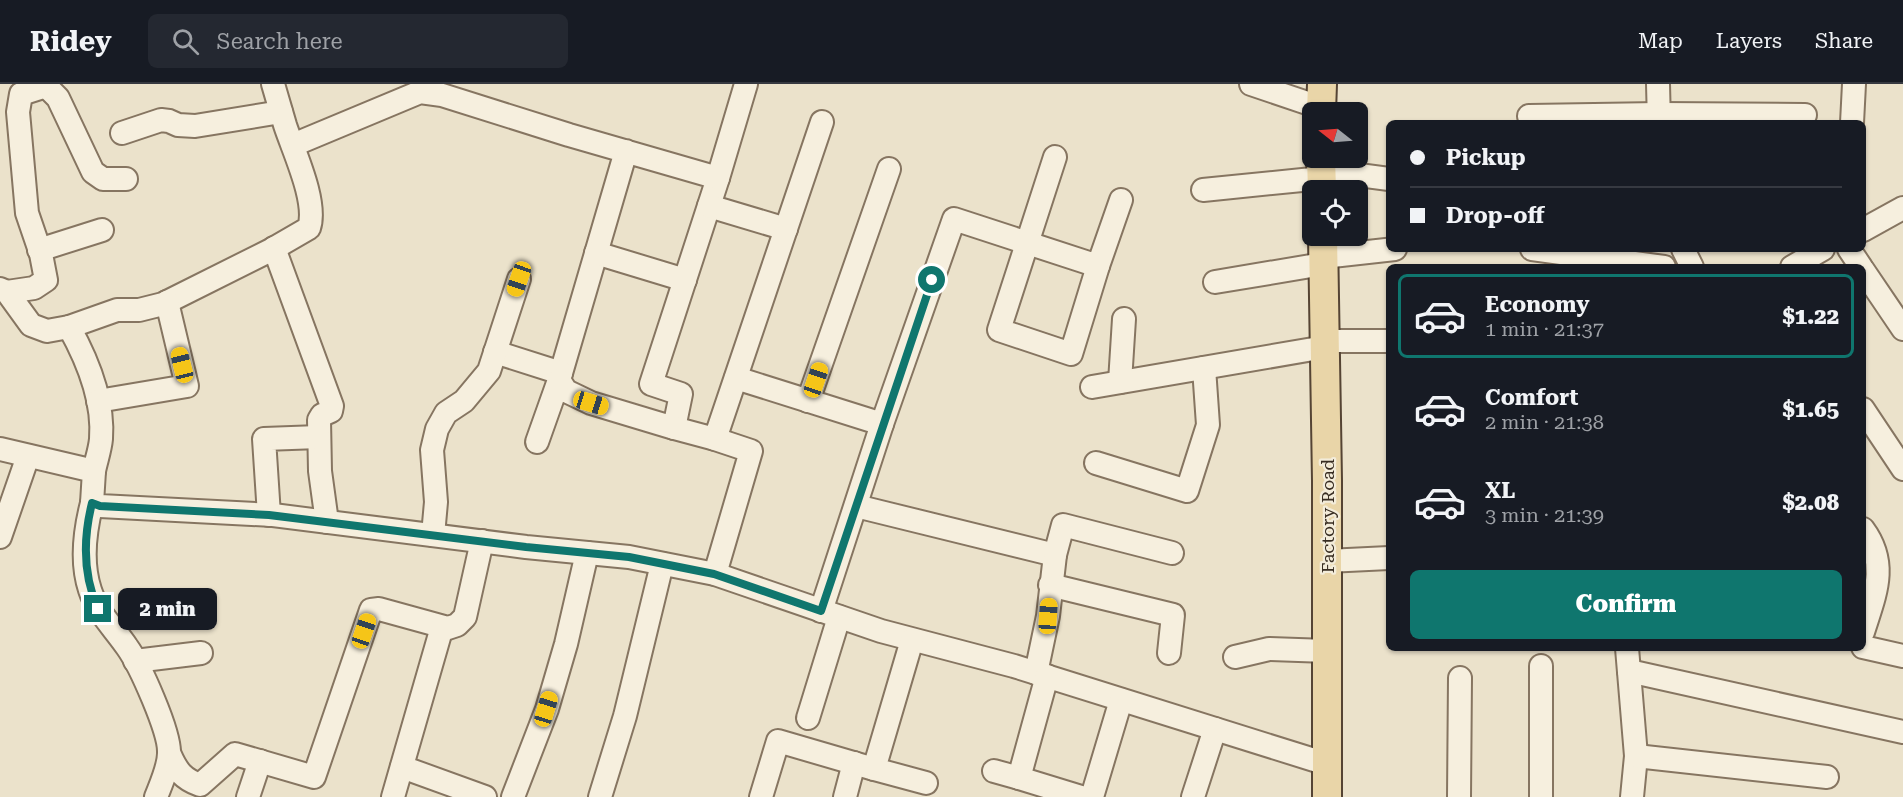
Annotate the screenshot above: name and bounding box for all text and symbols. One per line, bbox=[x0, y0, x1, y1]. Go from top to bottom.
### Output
search box bbox=[148, 14, 568, 68]
text: Ridey bbox=[30, 25, 112, 58]
icon: search bbox=[169, 25, 202, 58]
text: Search here bbox=[217, 29, 343, 54]
text: Map bbox=[1638, 29, 1683, 53]
text: Layers bbox=[1716, 29, 1782, 53]
text: Share bbox=[1815, 29, 1873, 53]
north arrow bbox=[1302, 102, 1368, 168]
map controls bbox=[1302, 102, 1368, 246]
text: Pickup bbox=[1446, 145, 1526, 170]
button: locate bbox=[1302, 180, 1368, 246]
text: Drop-off bbox=[1446, 203, 1544, 228]
car bbox=[505, 259, 533, 299]
route start bbox=[918, 266, 945, 293]
icon: car bbox=[1413, 289, 1467, 343]
text: Economy bbox=[1485, 292, 1589, 317]
text: $1.22 bbox=[1782, 304, 1839, 329]
text: 1 min · 21:37 bbox=[1485, 317, 1604, 341]
car bbox=[169, 345, 195, 385]
car bbox=[802, 360, 830, 400]
icon: car bbox=[1413, 382, 1467, 436]
text: Comfort bbox=[1485, 385, 1578, 410]
car bbox=[571, 389, 611, 417]
text: $1.65 bbox=[1782, 397, 1839, 422]
text: 2 min · 21:38 bbox=[1485, 410, 1604, 434]
street label: Factory Road bbox=[1317, 458, 1338, 573]
icon: car bbox=[1413, 475, 1467, 529]
text: XL bbox=[1485, 478, 1515, 503]
text: $2.08 bbox=[1782, 490, 1839, 515]
text: 3 min · 21:39 bbox=[1485, 503, 1604, 527]
button: Confirm bbox=[1410, 570, 1842, 639]
callout: 2 min bbox=[119, 588, 218, 630]
route end bbox=[84, 595, 111, 622]
text: 2 min bbox=[139, 597, 196, 621]
car bbox=[1038, 597, 1058, 635]
car bbox=[350, 611, 378, 651]
car bbox=[532, 689, 560, 729]

